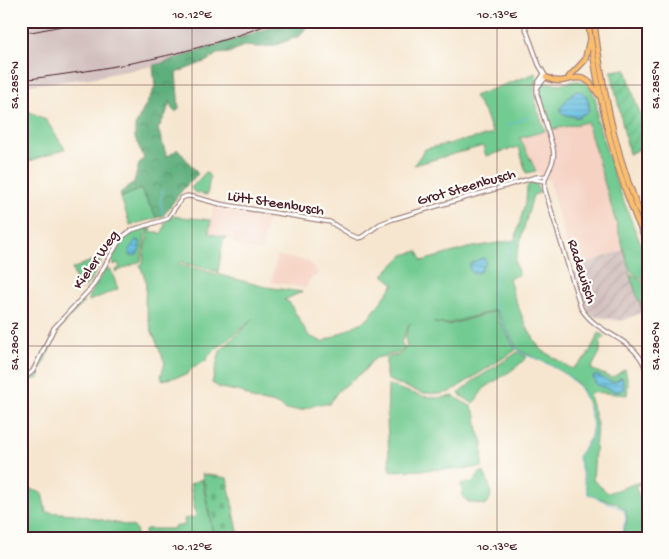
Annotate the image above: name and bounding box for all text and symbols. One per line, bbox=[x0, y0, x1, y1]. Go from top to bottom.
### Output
text: 10.12°E bbox=[171, 9, 212, 23]
text: 10.13°E bbox=[476, 9, 517, 23]
text: 54.285°N bbox=[9, 61, 23, 109]
text: 54.285°N bbox=[650, 61, 664, 109]
street label: Grot Steenbusch bbox=[415, 165, 518, 211]
street label: Lütt Steenbusch bbox=[226, 187, 325, 221]
street label: Kieler Weg bbox=[70, 227, 124, 293]
street label: Radewisch bbox=[562, 237, 600, 306]
text: 54.280°N bbox=[9, 322, 23, 370]
text: 54.280°N bbox=[650, 322, 664, 370]
text: 10.12°E bbox=[171, 541, 212, 555]
text: 10.13°E bbox=[476, 541, 517, 555]

